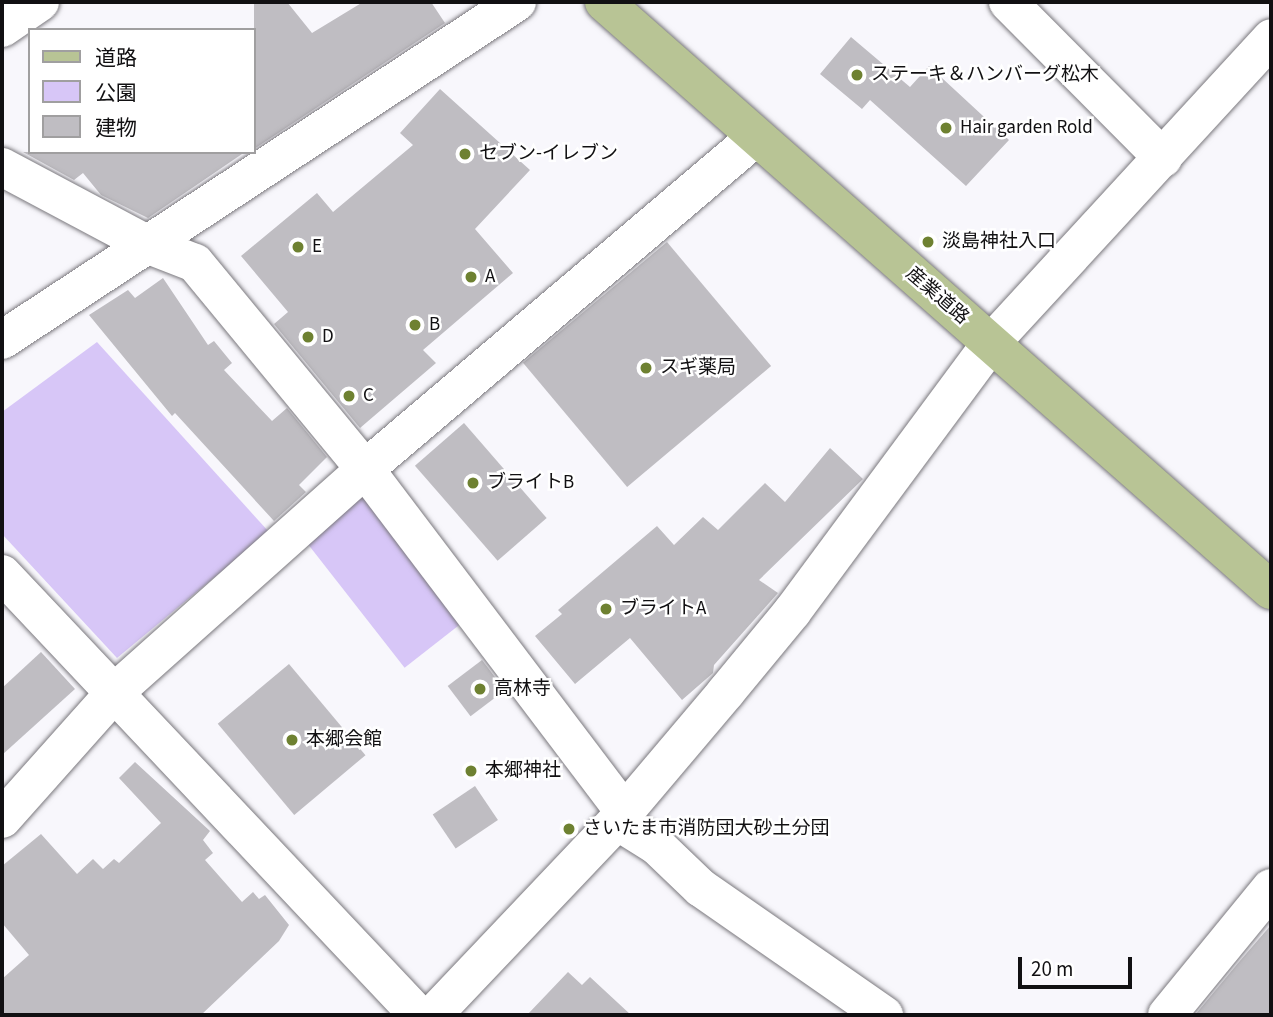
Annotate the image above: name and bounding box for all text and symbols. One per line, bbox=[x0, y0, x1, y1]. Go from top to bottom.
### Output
legend bbox=[28, 28, 256, 154]
text: 道路 bbox=[95, 43, 137, 73]
place label: ステーキ＆ハンバーグ松木 bbox=[871, 64, 1099, 86]
marker: ステーキ＆ハンバーグ松木 bbox=[849, 67, 865, 83]
text: 公園 bbox=[95, 78, 137, 108]
text: 建物 bbox=[95, 113, 137, 143]
place label: Hair garden Rold bbox=[960, 117, 1093, 139]
marker: Hair garden Rold bbox=[938, 120, 954, 136]
place label: セブン-イレブン bbox=[479, 143, 618, 165]
marker: セブン-イレブン bbox=[457, 146, 473, 162]
place label: 淡島神社入口 bbox=[942, 231, 1056, 253]
marker: 淡島神社入口 bbox=[920, 234, 936, 250]
place label: E bbox=[312, 236, 322, 258]
marker: E bbox=[290, 239, 306, 255]
street label: 産業道路 bbox=[901, 262, 973, 330]
place label: A bbox=[485, 266, 495, 288]
marker: A bbox=[463, 269, 479, 285]
place label: B bbox=[429, 314, 440, 336]
marker: B bbox=[407, 317, 423, 333]
place label: D bbox=[322, 326, 334, 348]
marker: D bbox=[300, 329, 316, 345]
place label: スギ薬局 bbox=[660, 357, 736, 379]
marker: スギ薬局 bbox=[638, 360, 654, 376]
place label: C bbox=[363, 385, 374, 407]
marker: C bbox=[341, 388, 357, 404]
place label: ブライトB bbox=[487, 472, 574, 494]
marker: ブライトB bbox=[465, 475, 481, 491]
place label: ブライトA bbox=[620, 598, 706, 620]
marker: ブライトA bbox=[598, 601, 614, 617]
place label: 高林寺 bbox=[494, 678, 551, 700]
marker: 高林寺 bbox=[472, 681, 488, 697]
place label: 本郷会館 bbox=[306, 729, 382, 751]
marker: 本郷会館 bbox=[284, 732, 300, 748]
place label: 本郷神社 bbox=[485, 760, 561, 782]
marker: 本郷神社 bbox=[463, 763, 479, 779]
place label: さいたま市消防団大砂土分団 bbox=[583, 818, 830, 840]
marker: さいたま市消防団大砂土分団 bbox=[561, 821, 577, 837]
scale bar bbox=[1021, 944, 1135, 988]
text: 20 m bbox=[1031, 954, 1073, 984]

